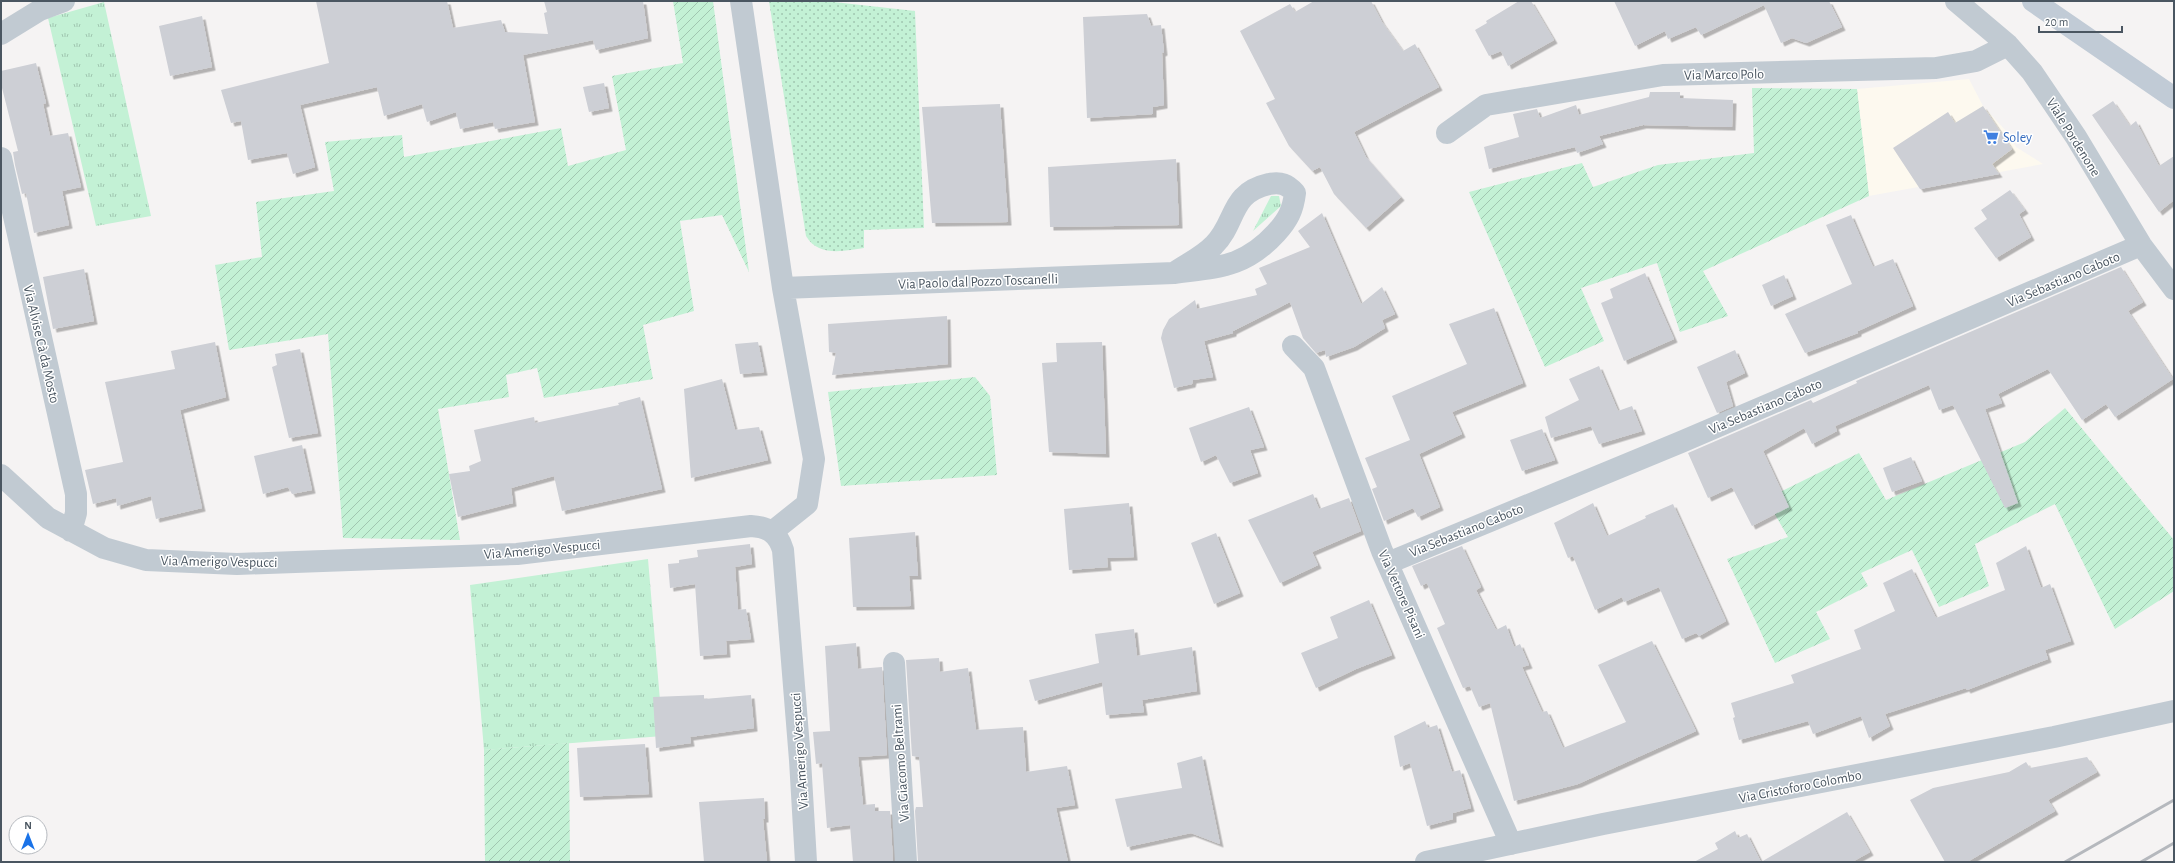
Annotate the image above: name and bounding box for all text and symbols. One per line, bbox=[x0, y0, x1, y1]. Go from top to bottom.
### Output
scale bar bbox=[2039, 8, 2122, 34]
text: 20 m bbox=[2045, 16, 2068, 28]
street label: Via Marco Polo bbox=[1684, 67, 1764, 83]
street label: Viale Pordenone bbox=[2044, 96, 2103, 179]
supermarket icon: Soley bbox=[1982, 128, 2000, 146]
place label: Soley bbox=[2003, 131, 2032, 145]
street label: Via Sebastiano Caboto bbox=[2005, 250, 2122, 310]
street label: Via Paolo dal Pozzo Toscanelli bbox=[898, 272, 1058, 292]
street label: Via Alvise Cà da Mosto bbox=[21, 284, 61, 405]
street label: Via Sebastiano Caboto bbox=[1707, 377, 1824, 437]
street label: Via Sebastiano Caboto bbox=[1408, 502, 1525, 560]
street label: Via Amerigo Vespucci bbox=[483, 538, 601, 562]
street label: Via Vettore Pisani bbox=[1375, 548, 1427, 641]
street label: Via Amerigo Vespucci bbox=[160, 554, 278, 570]
street label: Via Amerigo Vespucci bbox=[789, 692, 811, 810]
street label: Via Giacomo Beltrami bbox=[890, 704, 912, 822]
street label: Via Cristoforo Colombo bbox=[1738, 768, 1863, 806]
north arrow bbox=[8, 815, 48, 855]
text: N bbox=[24, 820, 32, 831]

